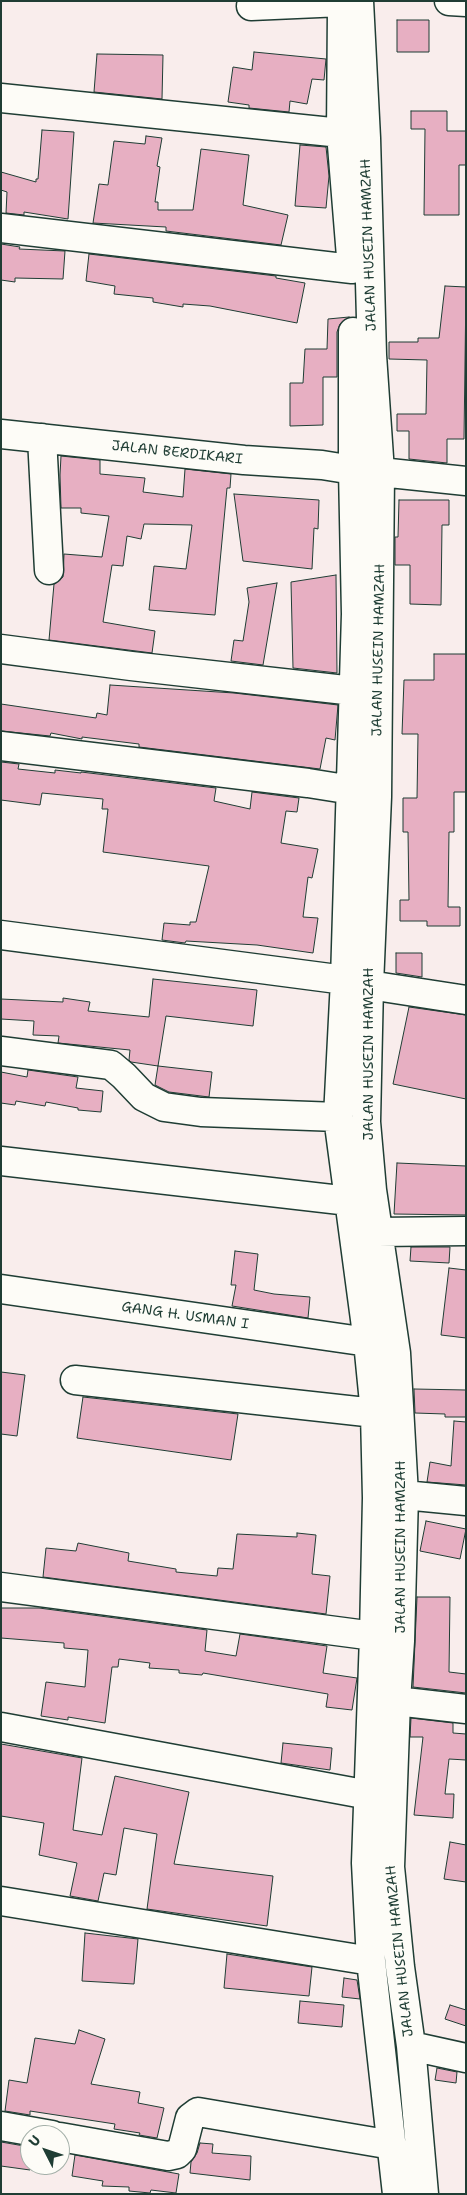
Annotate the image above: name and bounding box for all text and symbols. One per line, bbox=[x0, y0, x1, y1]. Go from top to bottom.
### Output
street label: JALAN HUSEIN HAMZAH bbox=[358, 158, 380, 332]
street label: JALAN BERDIKARI bbox=[111, 438, 243, 468]
street label: JALAN HUSEIN HAMZAH bbox=[369, 563, 389, 737]
street label: JALAN HUSEIN HAMZAH bbox=[361, 968, 377, 1140]
street label: GANG H. USMAN I bbox=[120, 1299, 250, 1333]
street label: JALAN HUSEIN HAMZAH bbox=[393, 1461, 409, 1633]
street label: JALAN HUSEIN HAMZAH bbox=[383, 1864, 417, 2038]
north arrow bbox=[20, 2125, 70, 2175]
text: U bbox=[24, 2131, 44, 2150]

